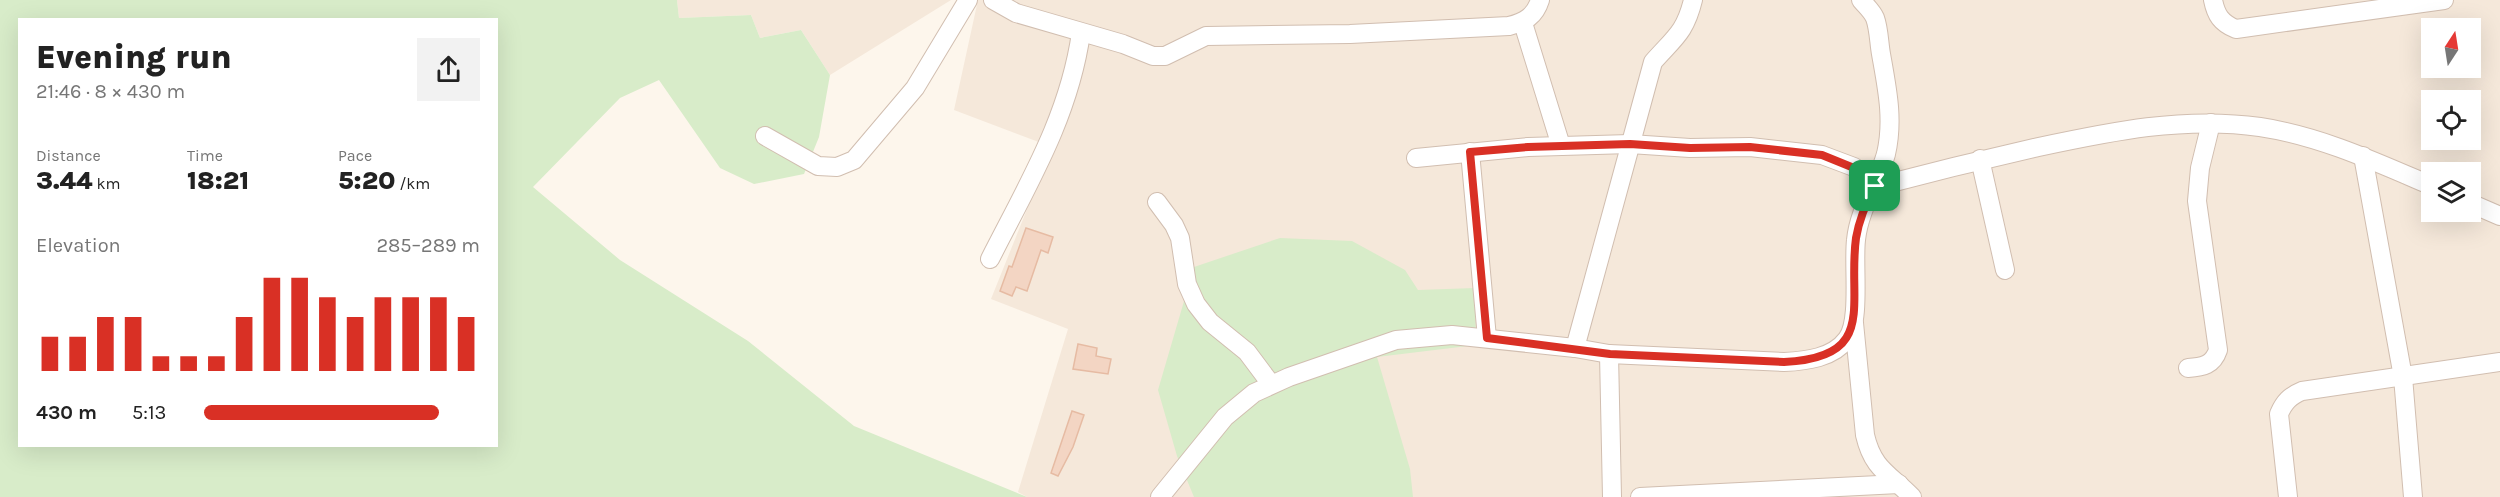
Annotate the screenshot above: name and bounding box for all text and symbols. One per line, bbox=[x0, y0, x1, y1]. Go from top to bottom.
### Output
north arrow bbox=[2421, 18, 2481, 78]
map controls bbox=[2421, 18, 2481, 222]
text: Evening run bbox=[36, 38, 232, 76]
button: share bbox=[417, 38, 480, 101]
text: 21:46 · 8 × 430 m bbox=[36, 80, 185, 103]
button: locate bbox=[2421, 90, 2481, 150]
text: Distance bbox=[36, 146, 101, 165]
text: Time bbox=[187, 146, 223, 165]
text: Pace bbox=[338, 146, 372, 165]
pin bbox=[1849, 160, 1900, 211]
button: layers bbox=[2421, 162, 2481, 222]
text: 3.44 bbox=[36, 165, 93, 196]
text: 18:21 bbox=[187, 165, 249, 196]
text: 5:20 bbox=[338, 165, 396, 196]
icon: arrive bbox=[1858, 169, 1891, 202]
text: km bbox=[93, 174, 120, 193]
text: /km bbox=[396, 174, 430, 193]
text: Elevation bbox=[36, 234, 121, 257]
text: 285–289 m bbox=[376, 234, 480, 257]
text: 430 m bbox=[36, 401, 97, 424]
text: 5:13 bbox=[132, 401, 166, 424]

